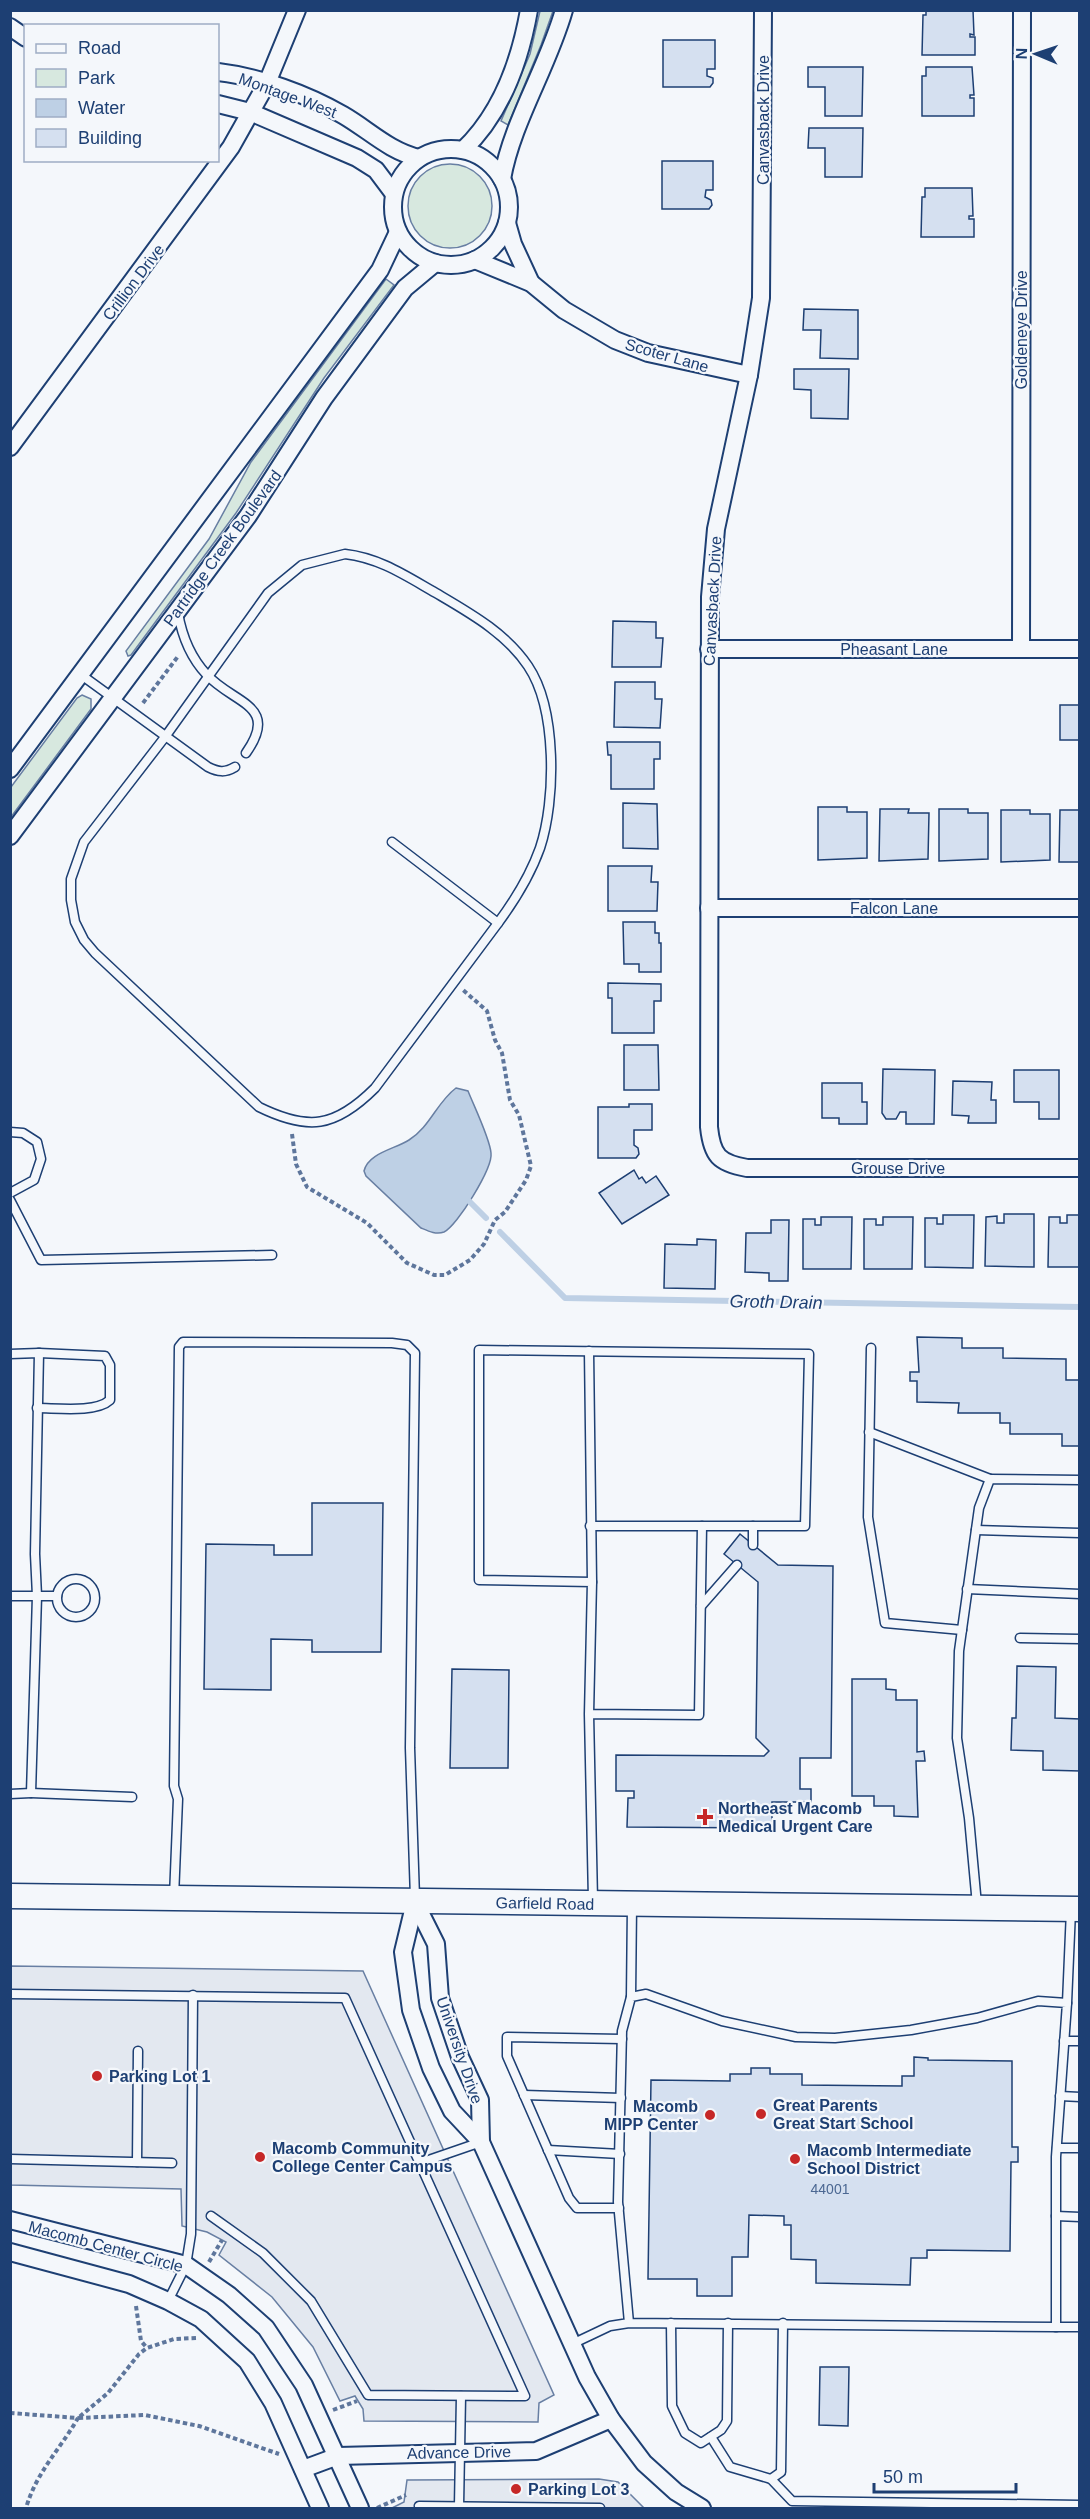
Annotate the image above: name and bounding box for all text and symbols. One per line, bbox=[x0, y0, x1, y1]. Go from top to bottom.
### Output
legend bbox=[24, 24, 219, 162]
north arrow bbox=[1006, 24, 1066, 84]
text: Road bbox=[78, 38, 121, 58]
text: N bbox=[1013, 47, 1030, 60]
street label: Canvasback Drive bbox=[755, 55, 772, 185]
text: Park bbox=[78, 68, 116, 88]
street label: Montage West bbox=[237, 70, 340, 121]
text: Water bbox=[78, 98, 125, 118]
text: Building bbox=[78, 128, 142, 148]
street label: Crillion Drive bbox=[99, 241, 168, 324]
street label: Goldeneye Drive bbox=[1013, 270, 1030, 390]
street label: Scoter Lane bbox=[623, 335, 711, 376]
street label: Partridge Creek Boulevard bbox=[160, 467, 285, 630]
street label: Canvasback Drive bbox=[701, 536, 724, 666]
street label: Pheasant Lane bbox=[840, 641, 948, 658]
street label: Falcon Lane bbox=[850, 900, 938, 917]
street label: Grouse Drive bbox=[851, 1160, 945, 1177]
water label: Groth Drain bbox=[729, 1291, 823, 1313]
place label: Northeast Macomb Medical Urgent Care bbox=[718, 1800, 873, 1835]
marker: Northeast Macomb Medical Urgent Care bbox=[696, 1808, 714, 1826]
street label: Garfield Road bbox=[495, 1894, 594, 1913]
street label: University Drive bbox=[433, 1994, 486, 2106]
place label: Parking Lot 1 bbox=[109, 2068, 210, 2085]
marker: Parking Lot 1 bbox=[90, 2069, 104, 2083]
place label: Great Parents Great Start School bbox=[773, 2097, 913, 2132]
place label: Macomb MIPP Center bbox=[604, 2098, 698, 2133]
marker: Great Parents Great Start School bbox=[754, 2107, 768, 2121]
marker: Macomb MIPP Center bbox=[703, 2108, 717, 2122]
place label: Macomb Community College Center Campus bbox=[272, 2140, 453, 2175]
place label: Macomb Intermediate School District bbox=[807, 2142, 972, 2177]
marker: Macomb Community College Center Campus bbox=[253, 2150, 267, 2164]
marker: Macomb Intermediate School District bbox=[788, 2152, 802, 2166]
house number: 44001 bbox=[811, 2181, 850, 2197]
street label: Macomb Center Circle bbox=[27, 2218, 185, 2275]
street label: Advance Drive bbox=[407, 2443, 511, 2462]
scale bar bbox=[874, 2456, 1016, 2494]
text: 50 m bbox=[883, 2467, 923, 2487]
place label: Parking Lot 3 bbox=[528, 2481, 629, 2498]
marker: Parking Lot 3 bbox=[509, 2482, 523, 2496]

